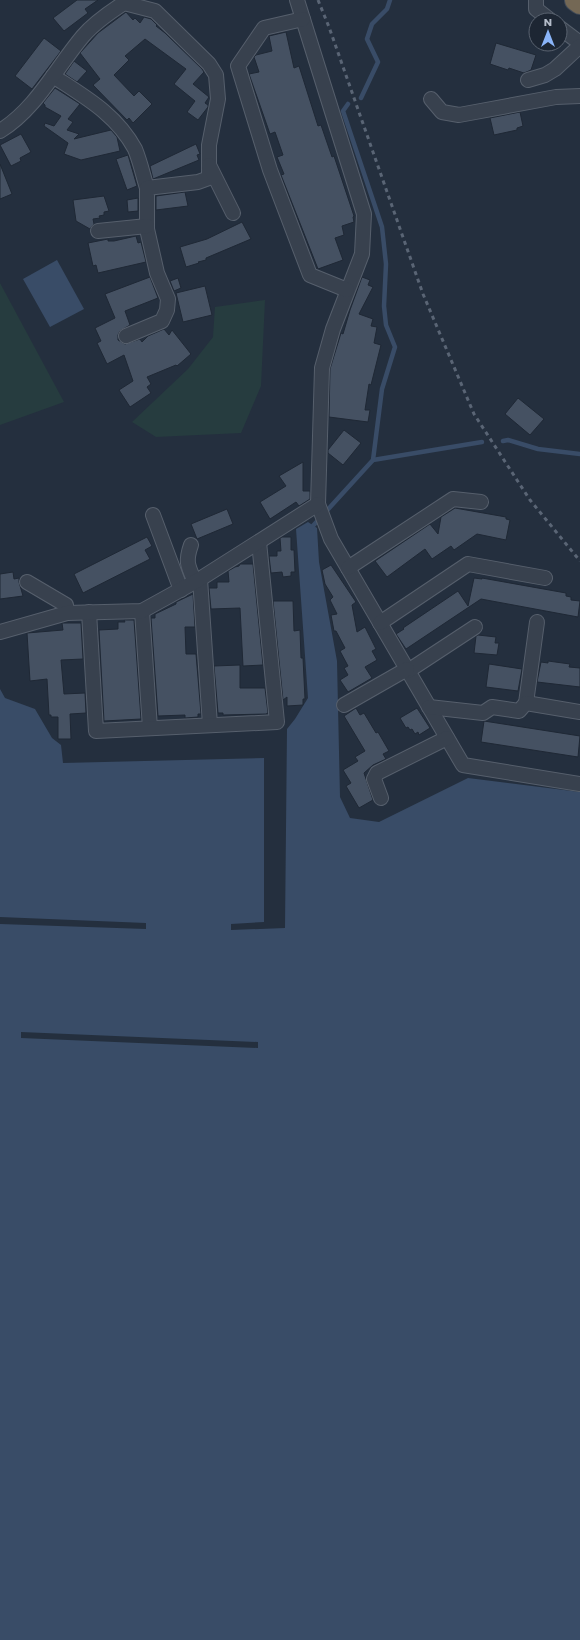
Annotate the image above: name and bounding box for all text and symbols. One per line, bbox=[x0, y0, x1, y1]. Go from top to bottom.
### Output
north arrow bbox=[528, 12, 568, 52]
text: N bbox=[544, 14, 552, 30]

